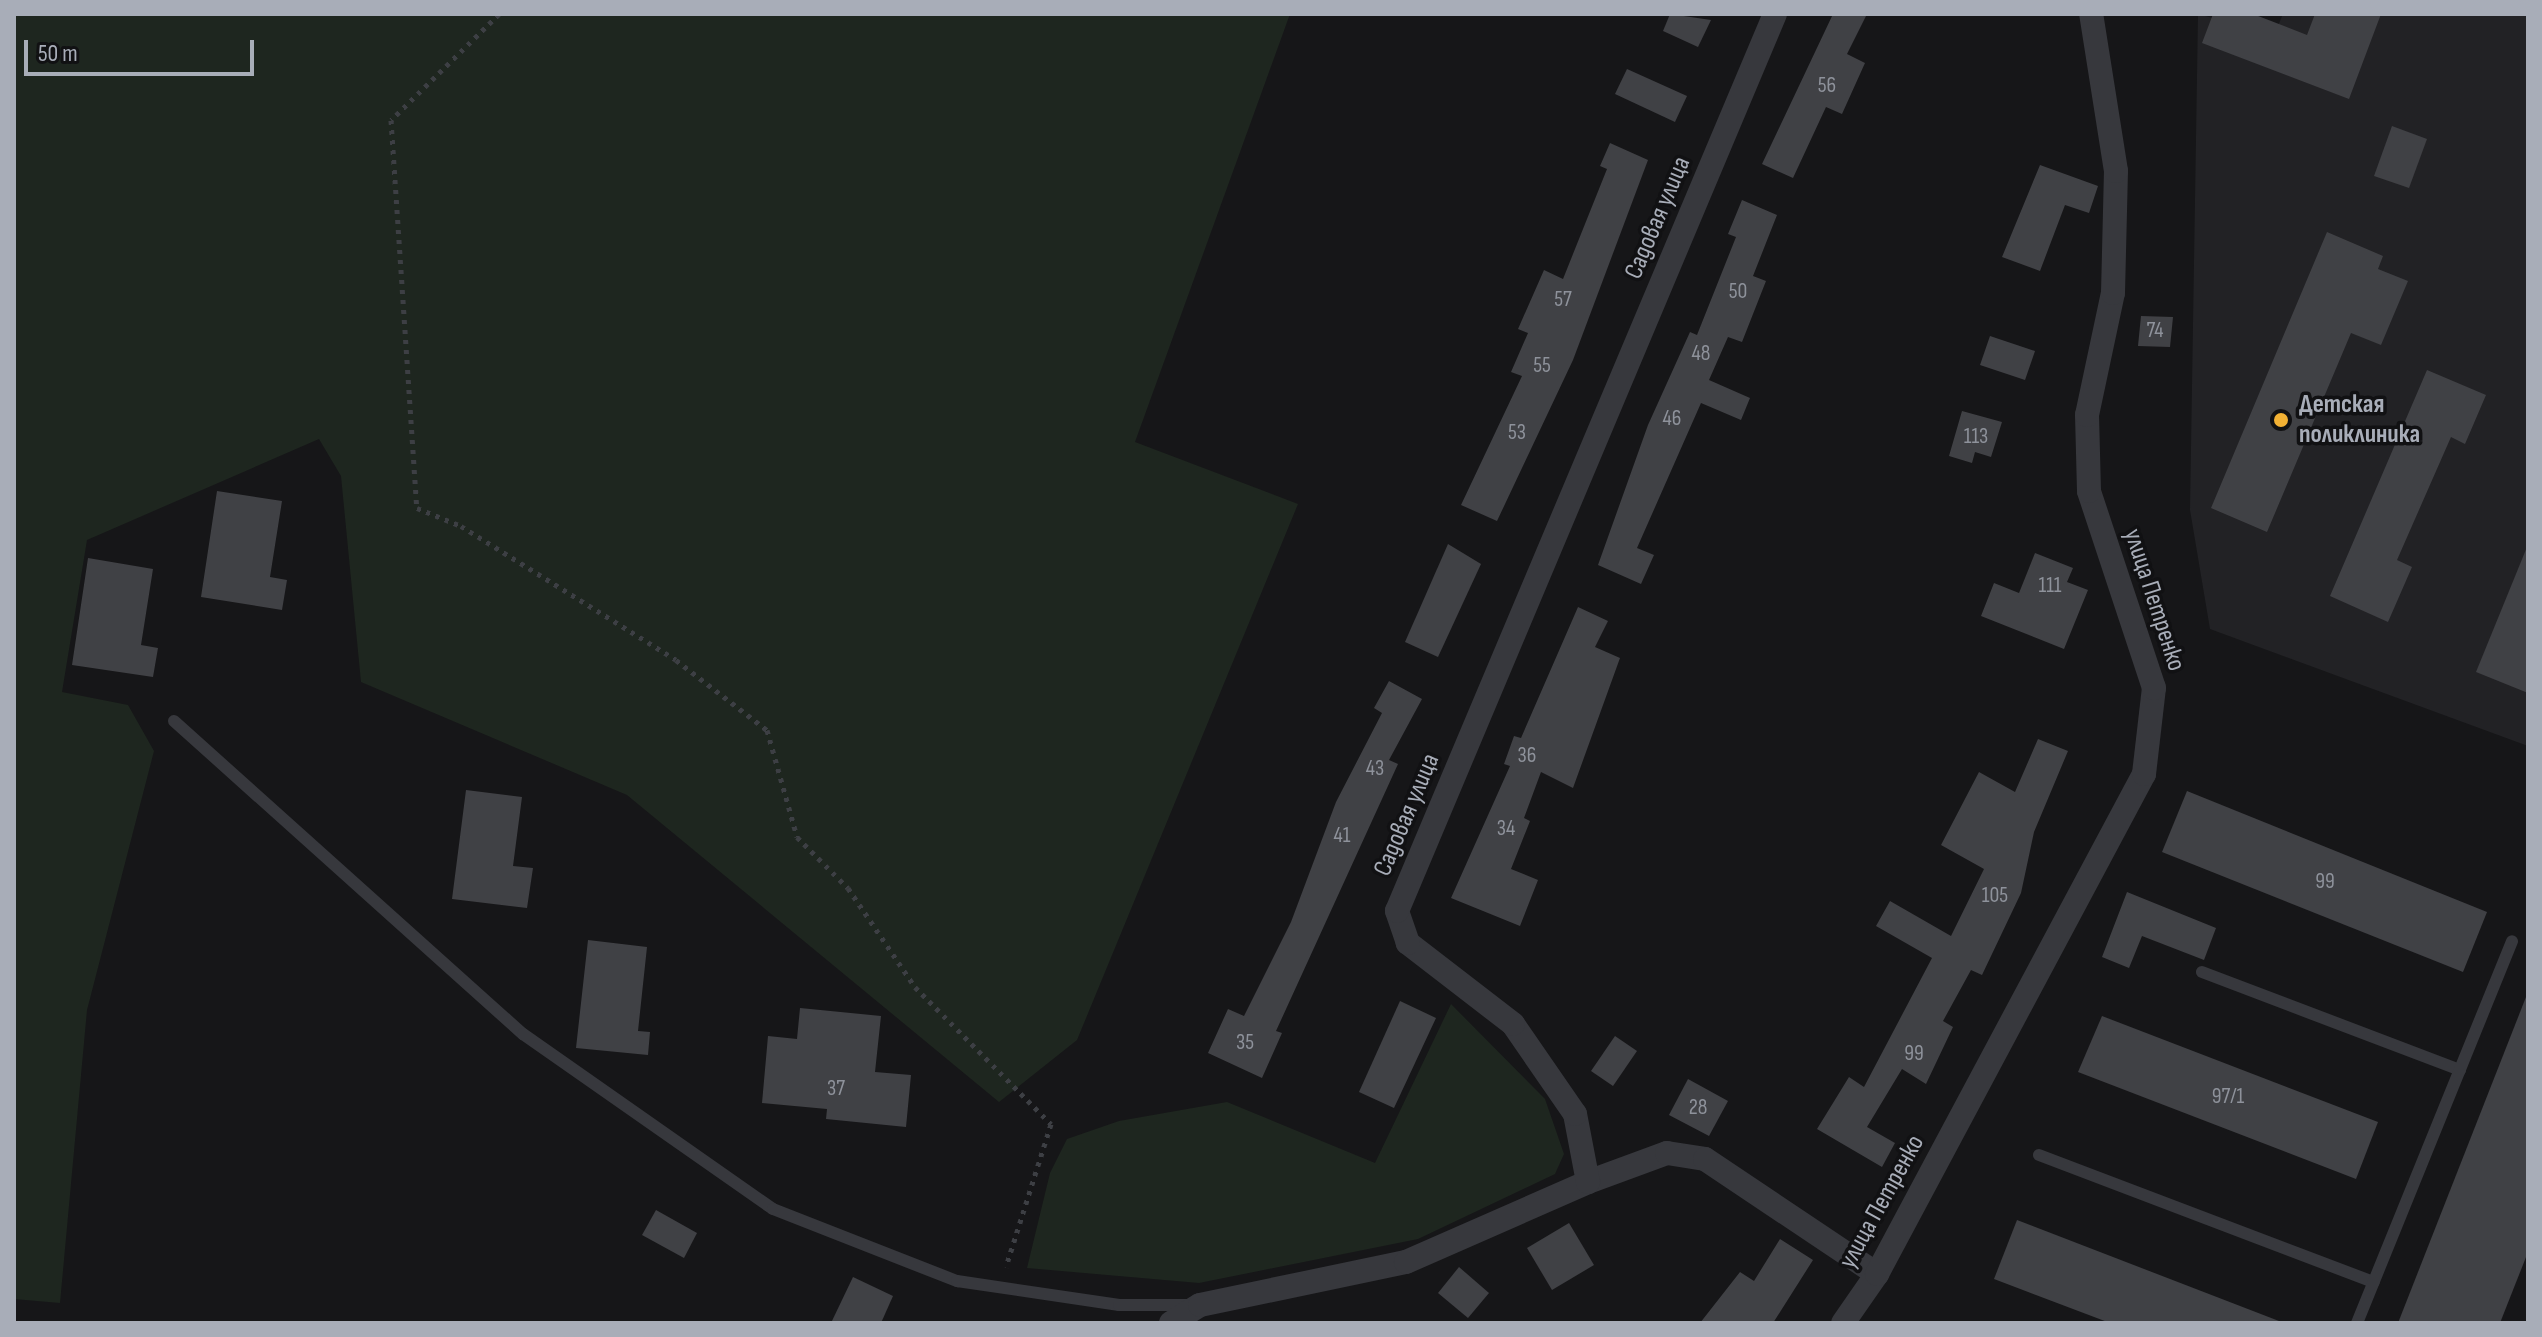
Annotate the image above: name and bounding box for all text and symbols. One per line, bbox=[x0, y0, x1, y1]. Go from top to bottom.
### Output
scale bar bbox=[28, 24, 258, 74]
text: 50 m bbox=[38, 39, 78, 68]
house number: 56 bbox=[1818, 73, 1836, 99]
street label: Садовая улица bbox=[1618, 152, 1698, 284]
house number: 50 bbox=[1729, 279, 1747, 305]
house number: 57 bbox=[1554, 287, 1572, 313]
house number: 74 bbox=[2147, 318, 2163, 344]
house number: 48 bbox=[1692, 341, 1710, 367]
house number: 55 bbox=[1533, 353, 1551, 379]
place label: Детская поликлиника bbox=[2299, 389, 2420, 450]
house number: 46 bbox=[1663, 406, 1681, 432]
marker: Детская поликлиника bbox=[2270, 409, 2292, 431]
house number: 53 bbox=[1508, 420, 1526, 446]
house number: 113 bbox=[1964, 424, 1988, 450]
street label: улица Петренко bbox=[2116, 525, 2192, 675]
house number: 111 bbox=[2038, 573, 2062, 599]
house number: 36 bbox=[1518, 743, 1536, 769]
street label: Садовая улица bbox=[1367, 749, 1447, 881]
house number: 43 bbox=[1366, 756, 1384, 782]
house number: 34 bbox=[1497, 816, 1515, 842]
house number: 41 bbox=[1334, 823, 1350, 849]
house number: 99 bbox=[2315, 869, 2335, 895]
house number: 105 bbox=[1982, 883, 2008, 909]
house number: 35 bbox=[1236, 1030, 1254, 1056]
house number: 99 bbox=[1904, 1041, 1924, 1067]
house number: 37 bbox=[827, 1076, 845, 1102]
house number: 97/1 bbox=[2212, 1084, 2244, 1110]
house number: 28 bbox=[1689, 1095, 1707, 1121]
street label: улица Петренко bbox=[1833, 1130, 1931, 1274]

